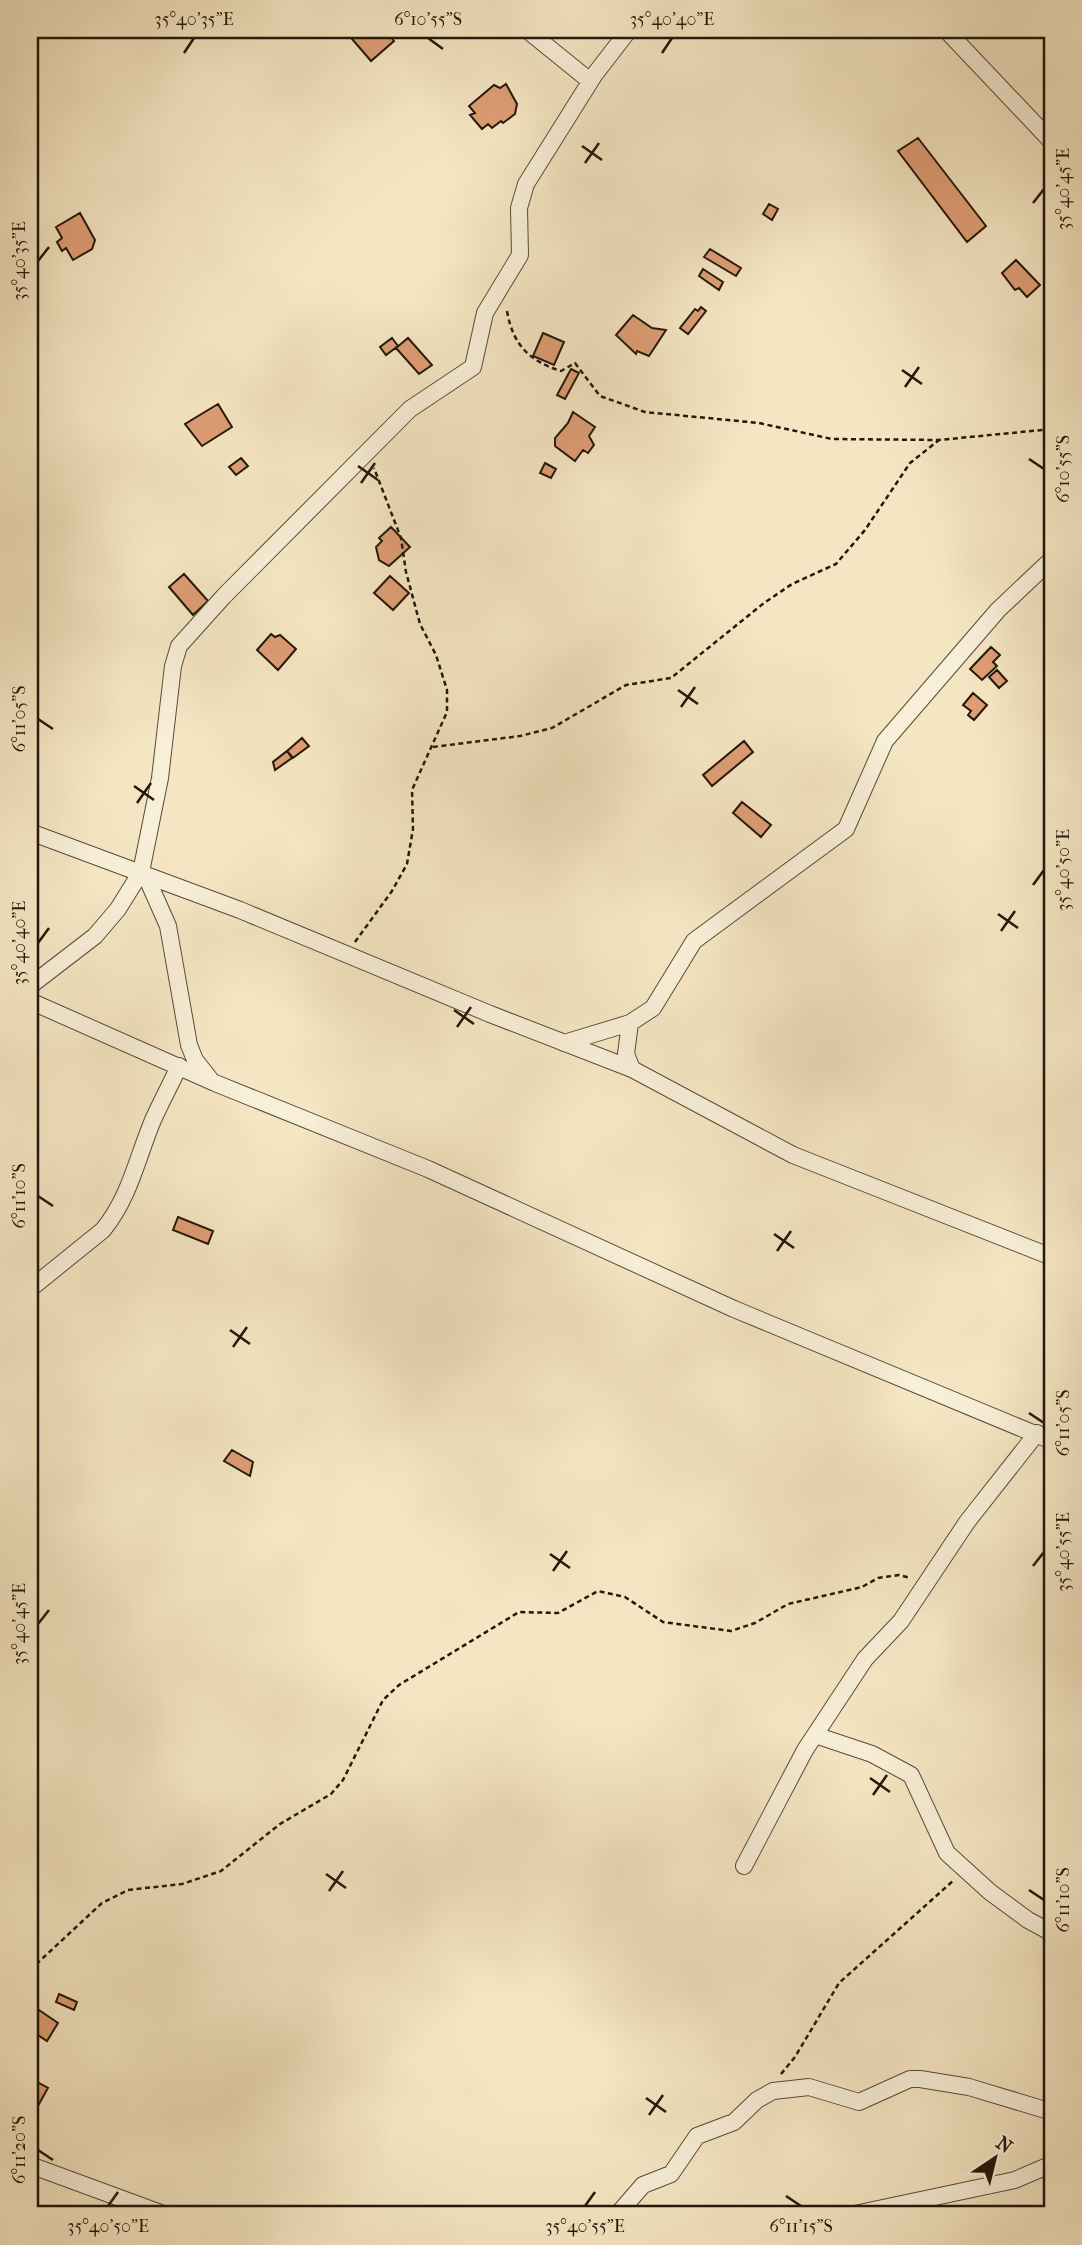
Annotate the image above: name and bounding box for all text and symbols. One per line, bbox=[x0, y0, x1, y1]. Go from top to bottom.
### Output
text: 35°40'35"E bbox=[154, 9, 234, 30]
text: 6°10'55"S bbox=[394, 9, 462, 30]
text: 35°40'40"E bbox=[630, 9, 714, 30]
text: 35°40'45"E bbox=[1053, 148, 1074, 230]
text: 35°40'35"E bbox=[9, 221, 30, 301]
text: 6°10'55"S bbox=[1053, 435, 1074, 503]
text: 6°11'05"S bbox=[9, 685, 30, 753]
text: 35°40'50"E bbox=[1053, 829, 1074, 911]
text: 35°40'40"E bbox=[9, 901, 30, 985]
text: 6°11'10"S bbox=[9, 1163, 30, 1229]
text: 6°11'05"S bbox=[1053, 1389, 1074, 1457]
text: 35°40'55"E bbox=[1053, 1512, 1074, 1592]
text: 35°40'45"E bbox=[9, 1583, 30, 1665]
text: 6°11'10"S bbox=[1053, 1867, 1074, 1933]
text: 6°11'20"S bbox=[9, 2116, 30, 2184]
north arrow bbox=[960, 2122, 1030, 2192]
text: N bbox=[992, 2132, 1017, 2158]
text: 35°40'50"E bbox=[67, 2216, 149, 2237]
text: 35°40'55"E bbox=[545, 2216, 625, 2237]
text: 6°11'15"S bbox=[769, 2216, 833, 2237]

